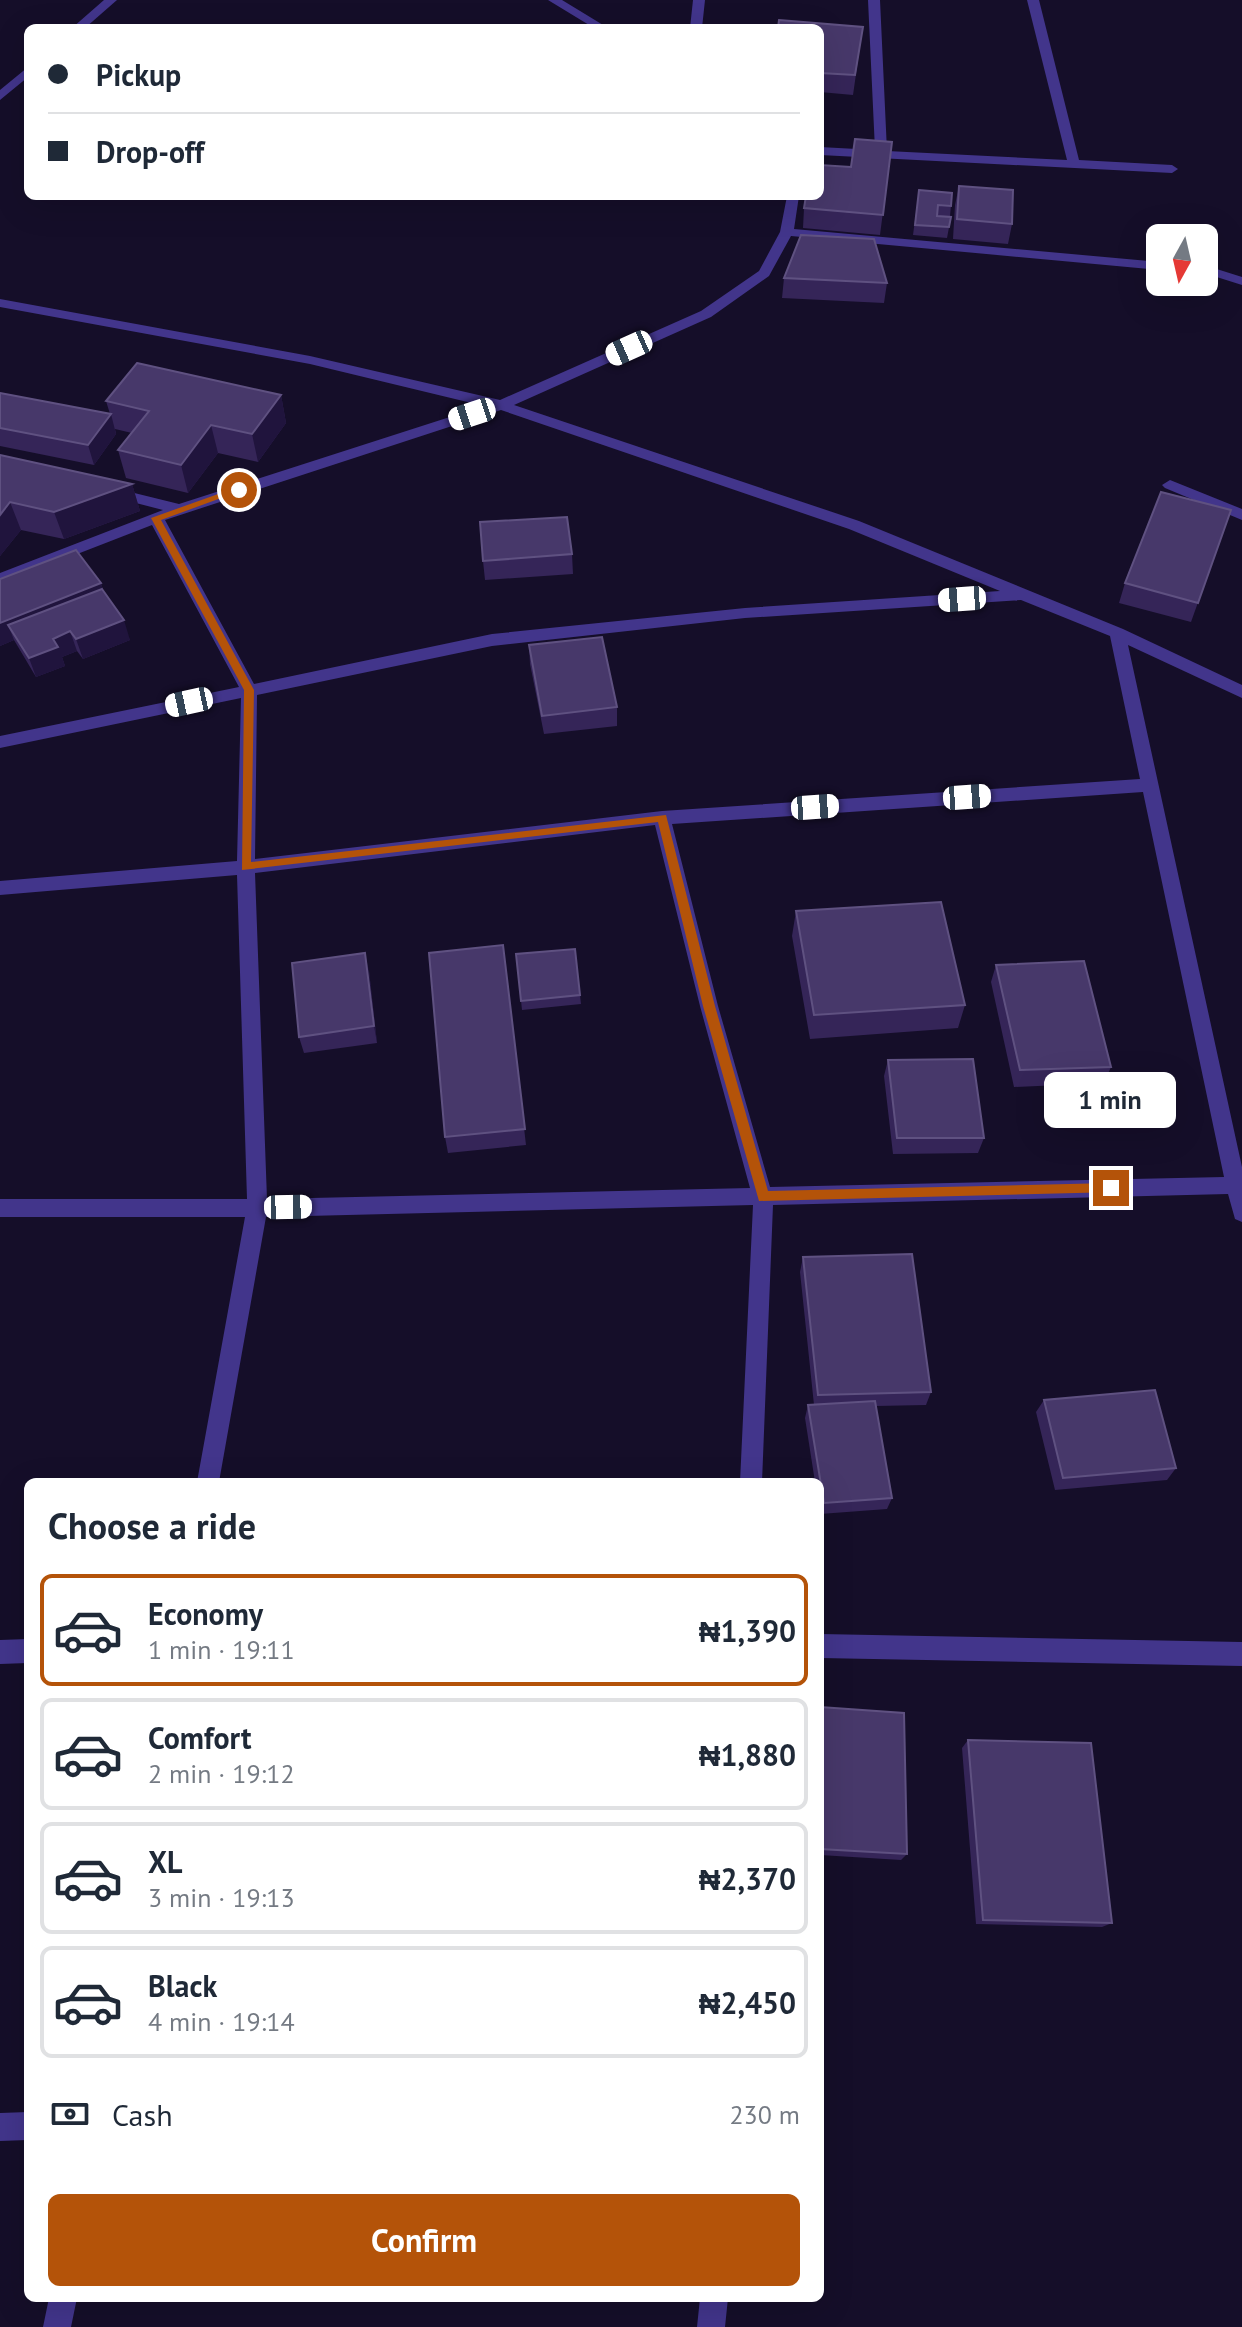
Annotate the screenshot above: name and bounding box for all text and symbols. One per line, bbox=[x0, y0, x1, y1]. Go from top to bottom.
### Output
text: Pickup bbox=[96, 55, 181, 94]
text: Drop-off bbox=[96, 132, 204, 171]
north arrow bbox=[1146, 224, 1218, 296]
map controls bbox=[1146, 224, 1218, 296]
car bbox=[602, 327, 656, 369]
car bbox=[445, 395, 499, 433]
route start bbox=[221, 472, 257, 508]
car bbox=[937, 585, 987, 613]
car bbox=[163, 685, 215, 719]
car bbox=[942, 783, 992, 811]
car bbox=[790, 793, 840, 821]
callout: 1 min bbox=[1045, 1072, 1177, 1128]
text: 1 min bbox=[1078, 1083, 1142, 1116]
route end bbox=[1093, 1170, 1129, 1206]
car bbox=[264, 1195, 312, 1219]
text: Choose a ride bbox=[48, 1502, 256, 1549]
icon: car bbox=[52, 1594, 124, 1666]
text: Economy bbox=[148, 1594, 263, 1633]
text: ₦1,390 bbox=[699, 1611, 796, 1650]
text: 1 min · 19:11 bbox=[148, 1633, 295, 1666]
icon: car bbox=[52, 1718, 124, 1790]
text: Comfort bbox=[148, 1718, 251, 1757]
text: ₦1,880 bbox=[699, 1735, 796, 1774]
text: 2 min · 19:12 bbox=[148, 1757, 295, 1790]
icon: car bbox=[52, 1842, 124, 1914]
text: XL bbox=[148, 1842, 182, 1881]
text: ₦2,370 bbox=[699, 1859, 796, 1898]
text: 3 min · 19:13 bbox=[148, 1881, 295, 1914]
icon: car bbox=[52, 1966, 124, 2038]
text: Black bbox=[148, 1966, 217, 2005]
text: ₦2,450 bbox=[699, 1983, 796, 2022]
text: 4 min · 19:14 bbox=[148, 2005, 295, 2038]
icon: cash bbox=[48, 2092, 92, 2136]
text: Cash bbox=[112, 2095, 173, 2134]
text: 230 m bbox=[729, 2098, 800, 2131]
button: Confirm bbox=[48, 2194, 800, 2286]

